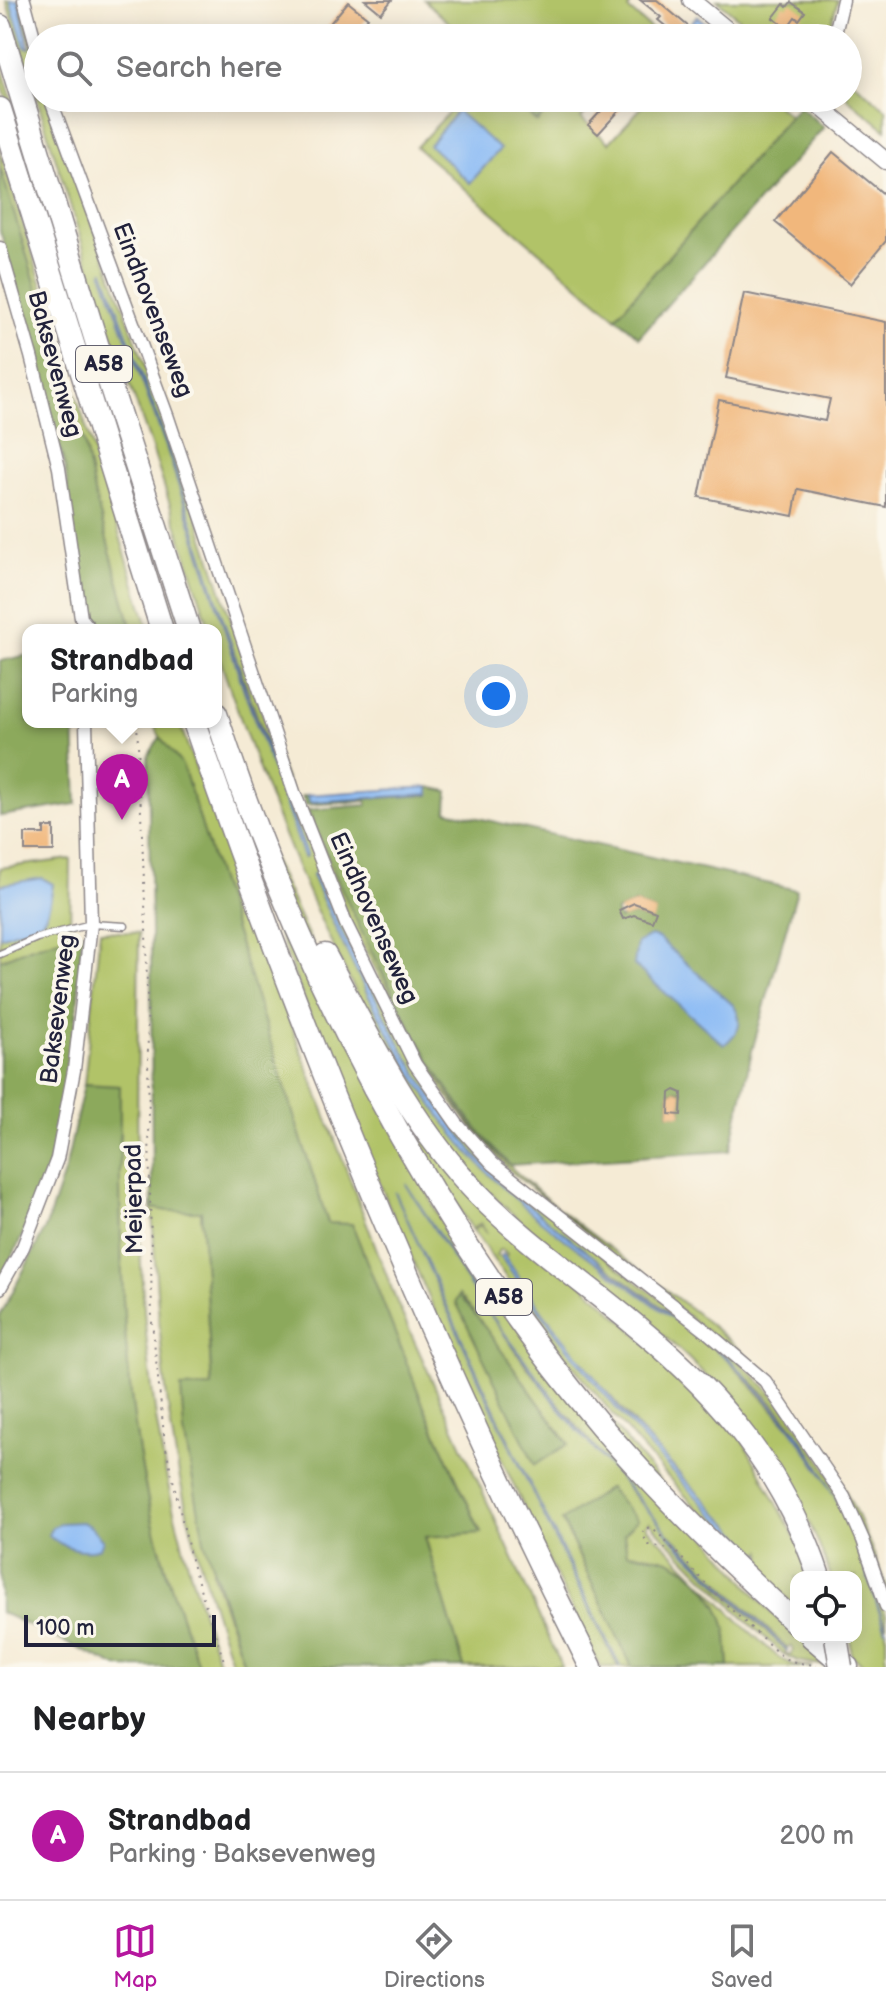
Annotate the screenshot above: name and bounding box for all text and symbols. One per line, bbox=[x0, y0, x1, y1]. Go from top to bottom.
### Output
search box bbox=[24, 24, 862, 112]
icon: search bbox=[52, 46, 96, 90]
text: Search here bbox=[116, 50, 282, 86]
street label: Eindhovenseweg bbox=[106, 219, 200, 401]
street label: Baksevenweg bbox=[22, 288, 88, 440]
road number: A58 bbox=[76, 346, 132, 382]
popup bbox=[22, 624, 222, 728]
text: Strandbad bbox=[50, 643, 194, 679]
your location bbox=[476, 676, 516, 716]
text: Parking bbox=[50, 679, 138, 710]
pin: A bbox=[96, 754, 148, 820]
street label: Eindhovenseweg bbox=[323, 828, 425, 1008]
street label: Baksevenweg bbox=[34, 932, 82, 1086]
street label: Meijerpad bbox=[119, 1144, 149, 1254]
road number: A58 bbox=[476, 1279, 532, 1315]
map controls bbox=[790, 1571, 862, 1643]
button: locate bbox=[790, 1571, 862, 1643]
scale bar bbox=[24, 1611, 216, 1647]
text: 100 m bbox=[36, 1615, 95, 1642]
text: Nearby bbox=[32, 1699, 146, 1740]
text: Strandbad bbox=[108, 1803, 251, 1839]
text: A bbox=[50, 1821, 66, 1852]
text: 200 m bbox=[780, 1821, 854, 1852]
text: Parking · Baksevenweg bbox=[108, 1839, 376, 1870]
tab: Map bbox=[113, 1919, 157, 1994]
tab: Directions bbox=[384, 1919, 485, 1994]
tab: Saved bbox=[711, 1919, 773, 1994]

